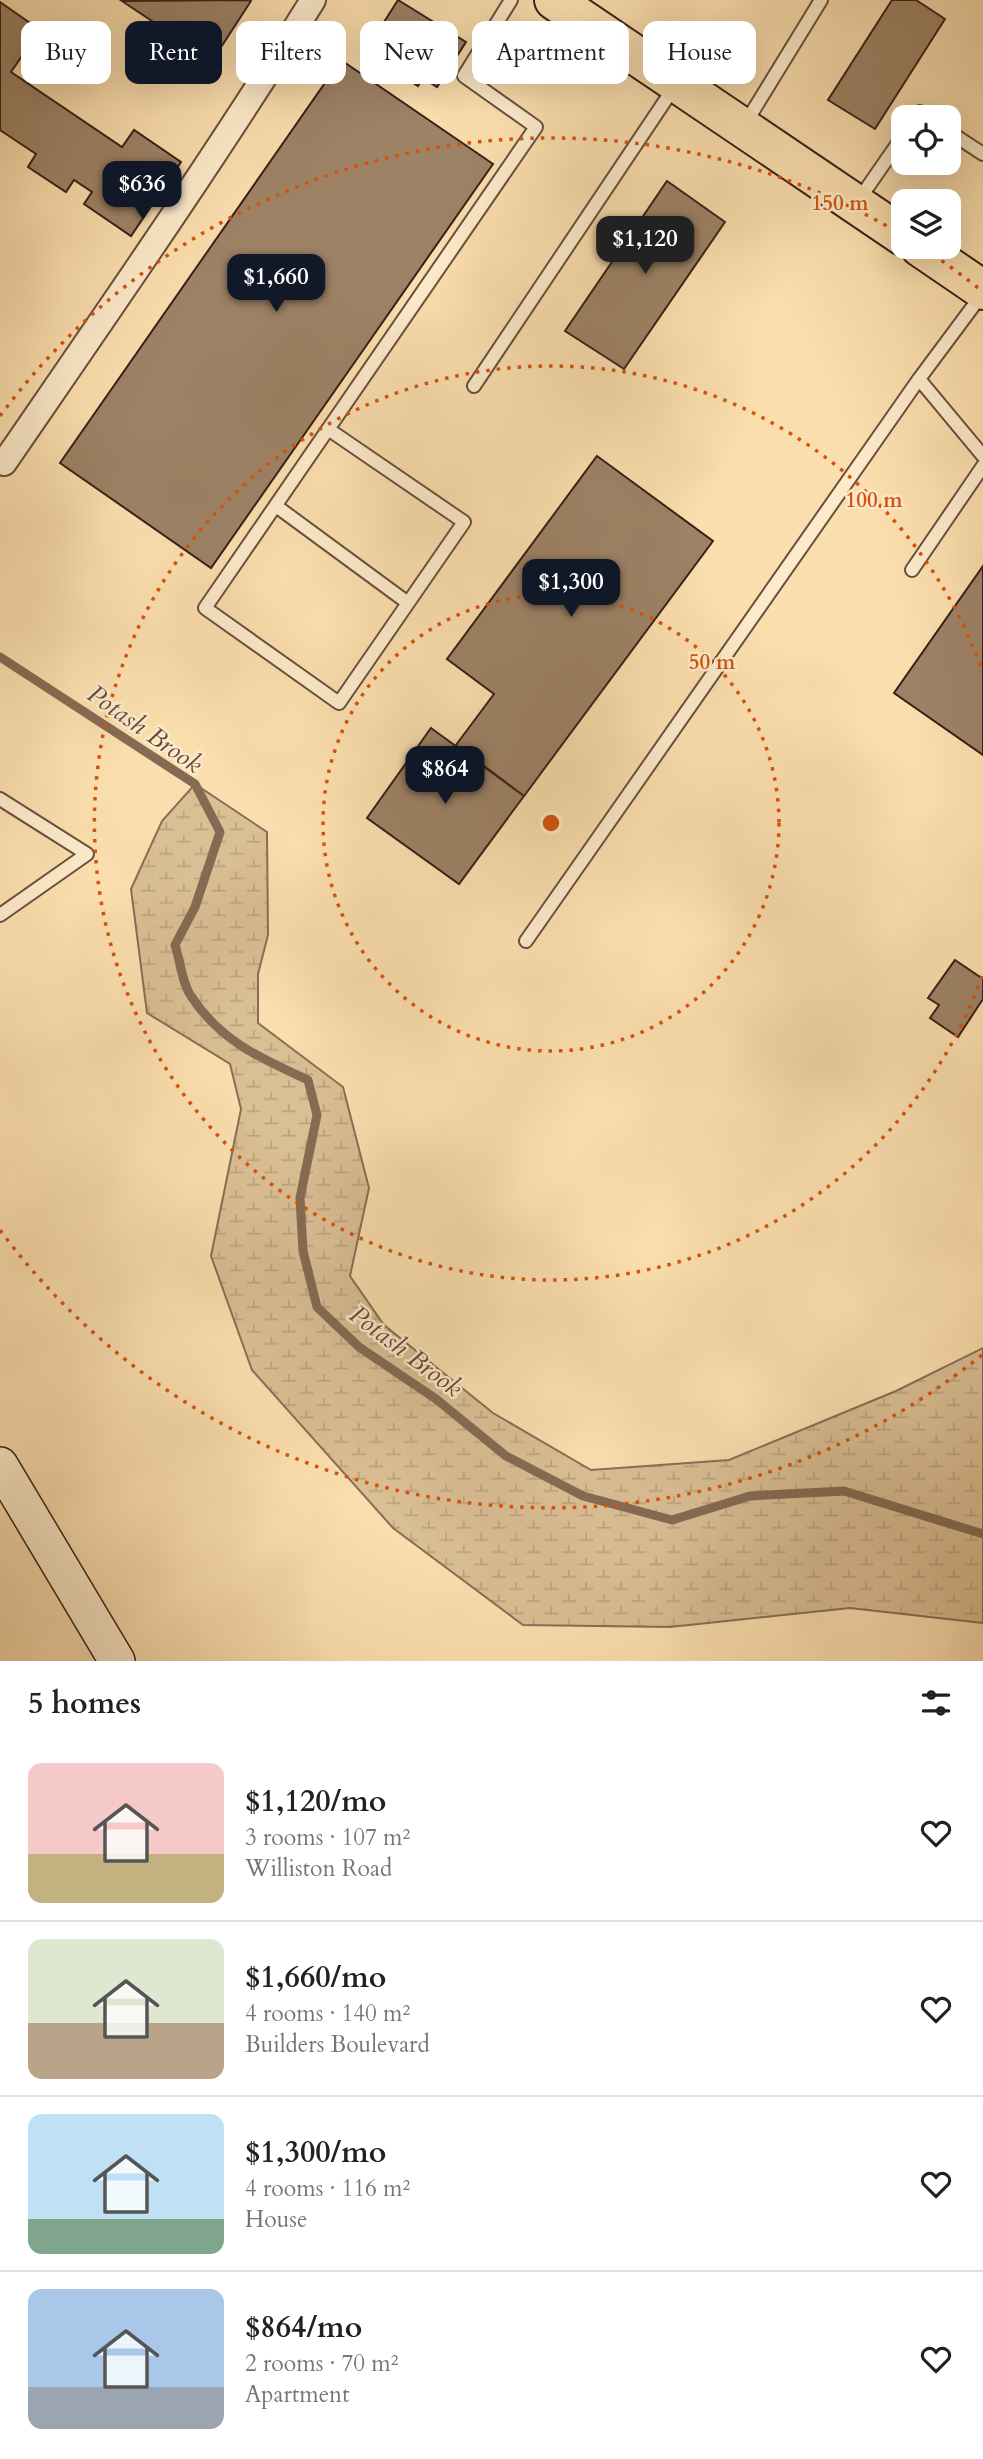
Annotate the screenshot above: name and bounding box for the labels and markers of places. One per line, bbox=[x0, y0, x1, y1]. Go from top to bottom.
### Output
pin: $636 bbox=[101, 162, 183, 221]
pin: $1,120 bbox=[588, 216, 702, 276]
pin: $1,660 bbox=[219, 254, 333, 314]
pin: $1,300 bbox=[514, 560, 628, 619]
pin: $864 bbox=[404, 746, 486, 806]
centre of rings bbox=[539, 811, 563, 835]

